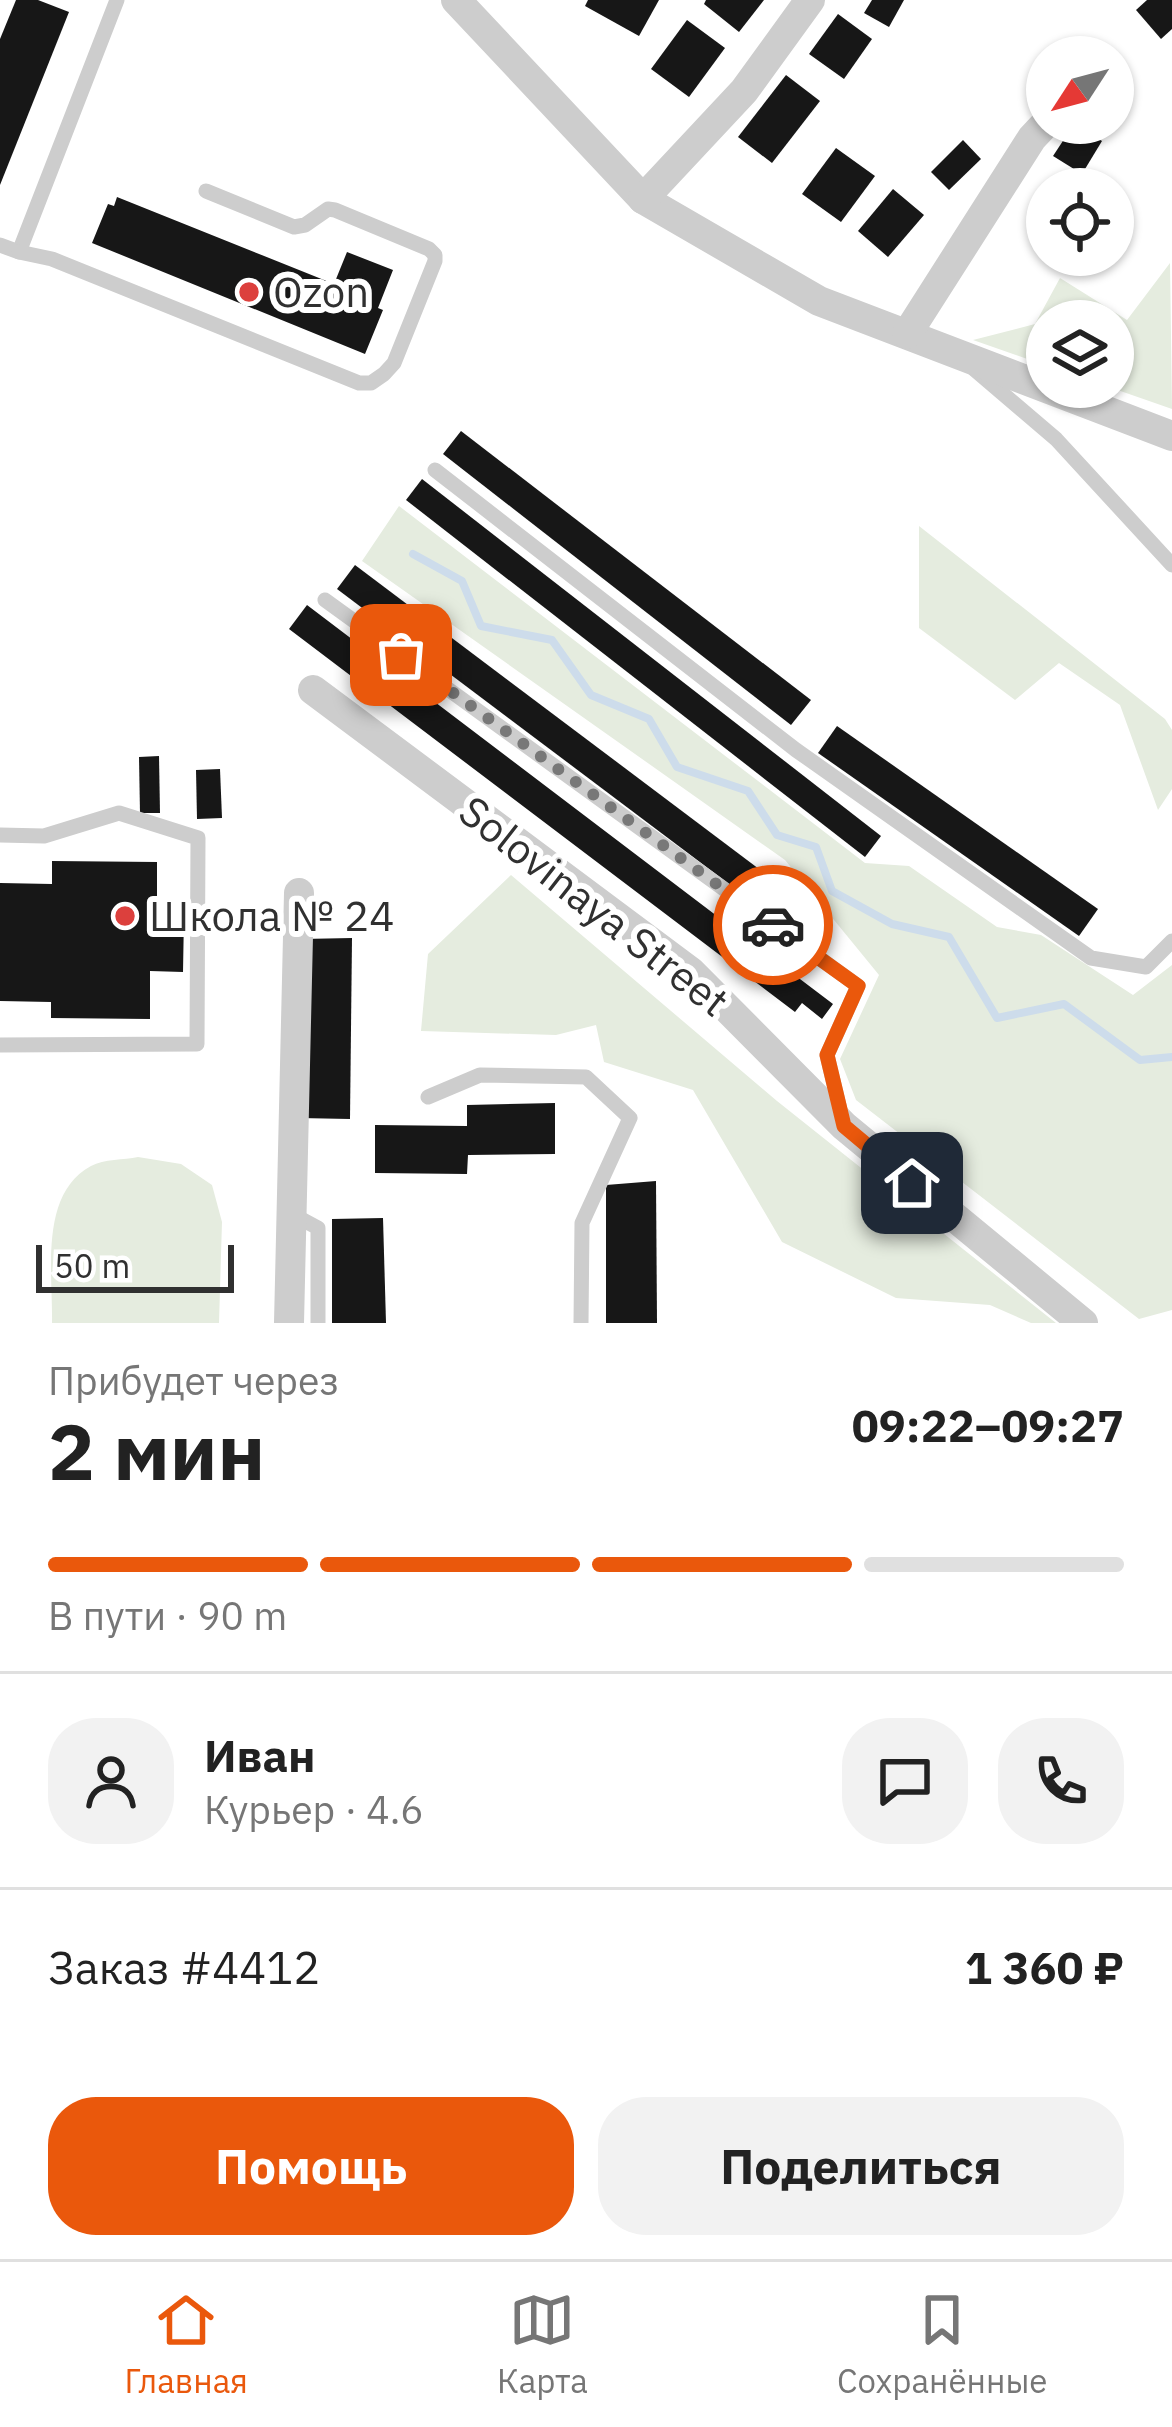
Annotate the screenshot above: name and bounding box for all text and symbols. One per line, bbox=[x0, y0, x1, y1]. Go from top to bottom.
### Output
north arrow bbox=[1026, 36, 1134, 144]
map controls bbox=[1026, 36, 1134, 408]
button: locate bbox=[1026, 168, 1134, 276]
place label: Ozon bbox=[273, 264, 369, 319]
marker: Ozon bbox=[236, 279, 262, 305]
button: layers bbox=[1026, 300, 1134, 408]
pin bbox=[350, 604, 452, 706]
icon: bag bbox=[368, 622, 434, 688]
street label: Solovinaya Street bbox=[448, 783, 740, 1028]
courier bbox=[713, 865, 833, 985]
place label: Школа № 24 bbox=[149, 888, 394, 943]
icon: car bbox=[740, 892, 806, 958]
marker: Школа № 24 bbox=[112, 903, 138, 929]
pin bbox=[861, 1132, 963, 1234]
icon: home bbox=[879, 1150, 945, 1216]
scale bar bbox=[36, 1239, 234, 1292]
text: 50 m bbox=[54, 1244, 130, 1287]
text: Прибудет через bbox=[48, 1355, 339, 1406]
text: 09:22–09:27 bbox=[852, 1396, 1124, 1454]
text: 2 мин bbox=[48, 1400, 265, 1501]
text: В пути · 90 m bbox=[48, 1590, 287, 1641]
button: person bbox=[48, 1718, 174, 1844]
button: chat bbox=[842, 1718, 968, 1844]
button: phone bbox=[998, 1718, 1124, 1844]
text: Иван bbox=[204, 1726, 316, 1784]
text: Курьер · 4.6 bbox=[204, 1784, 424, 1835]
text: Заказ #4412 bbox=[48, 1938, 320, 1996]
text: 1 360 ₽ bbox=[965, 1938, 1124, 1996]
button: Помощь bbox=[48, 2097, 574, 2235]
button: Поделиться bbox=[598, 2097, 1124, 2235]
tab: Главная bbox=[125, 2287, 248, 2402]
tab: Карта bbox=[497, 2287, 588, 2402]
tab: Сохранённые bbox=[837, 2287, 1047, 2402]

